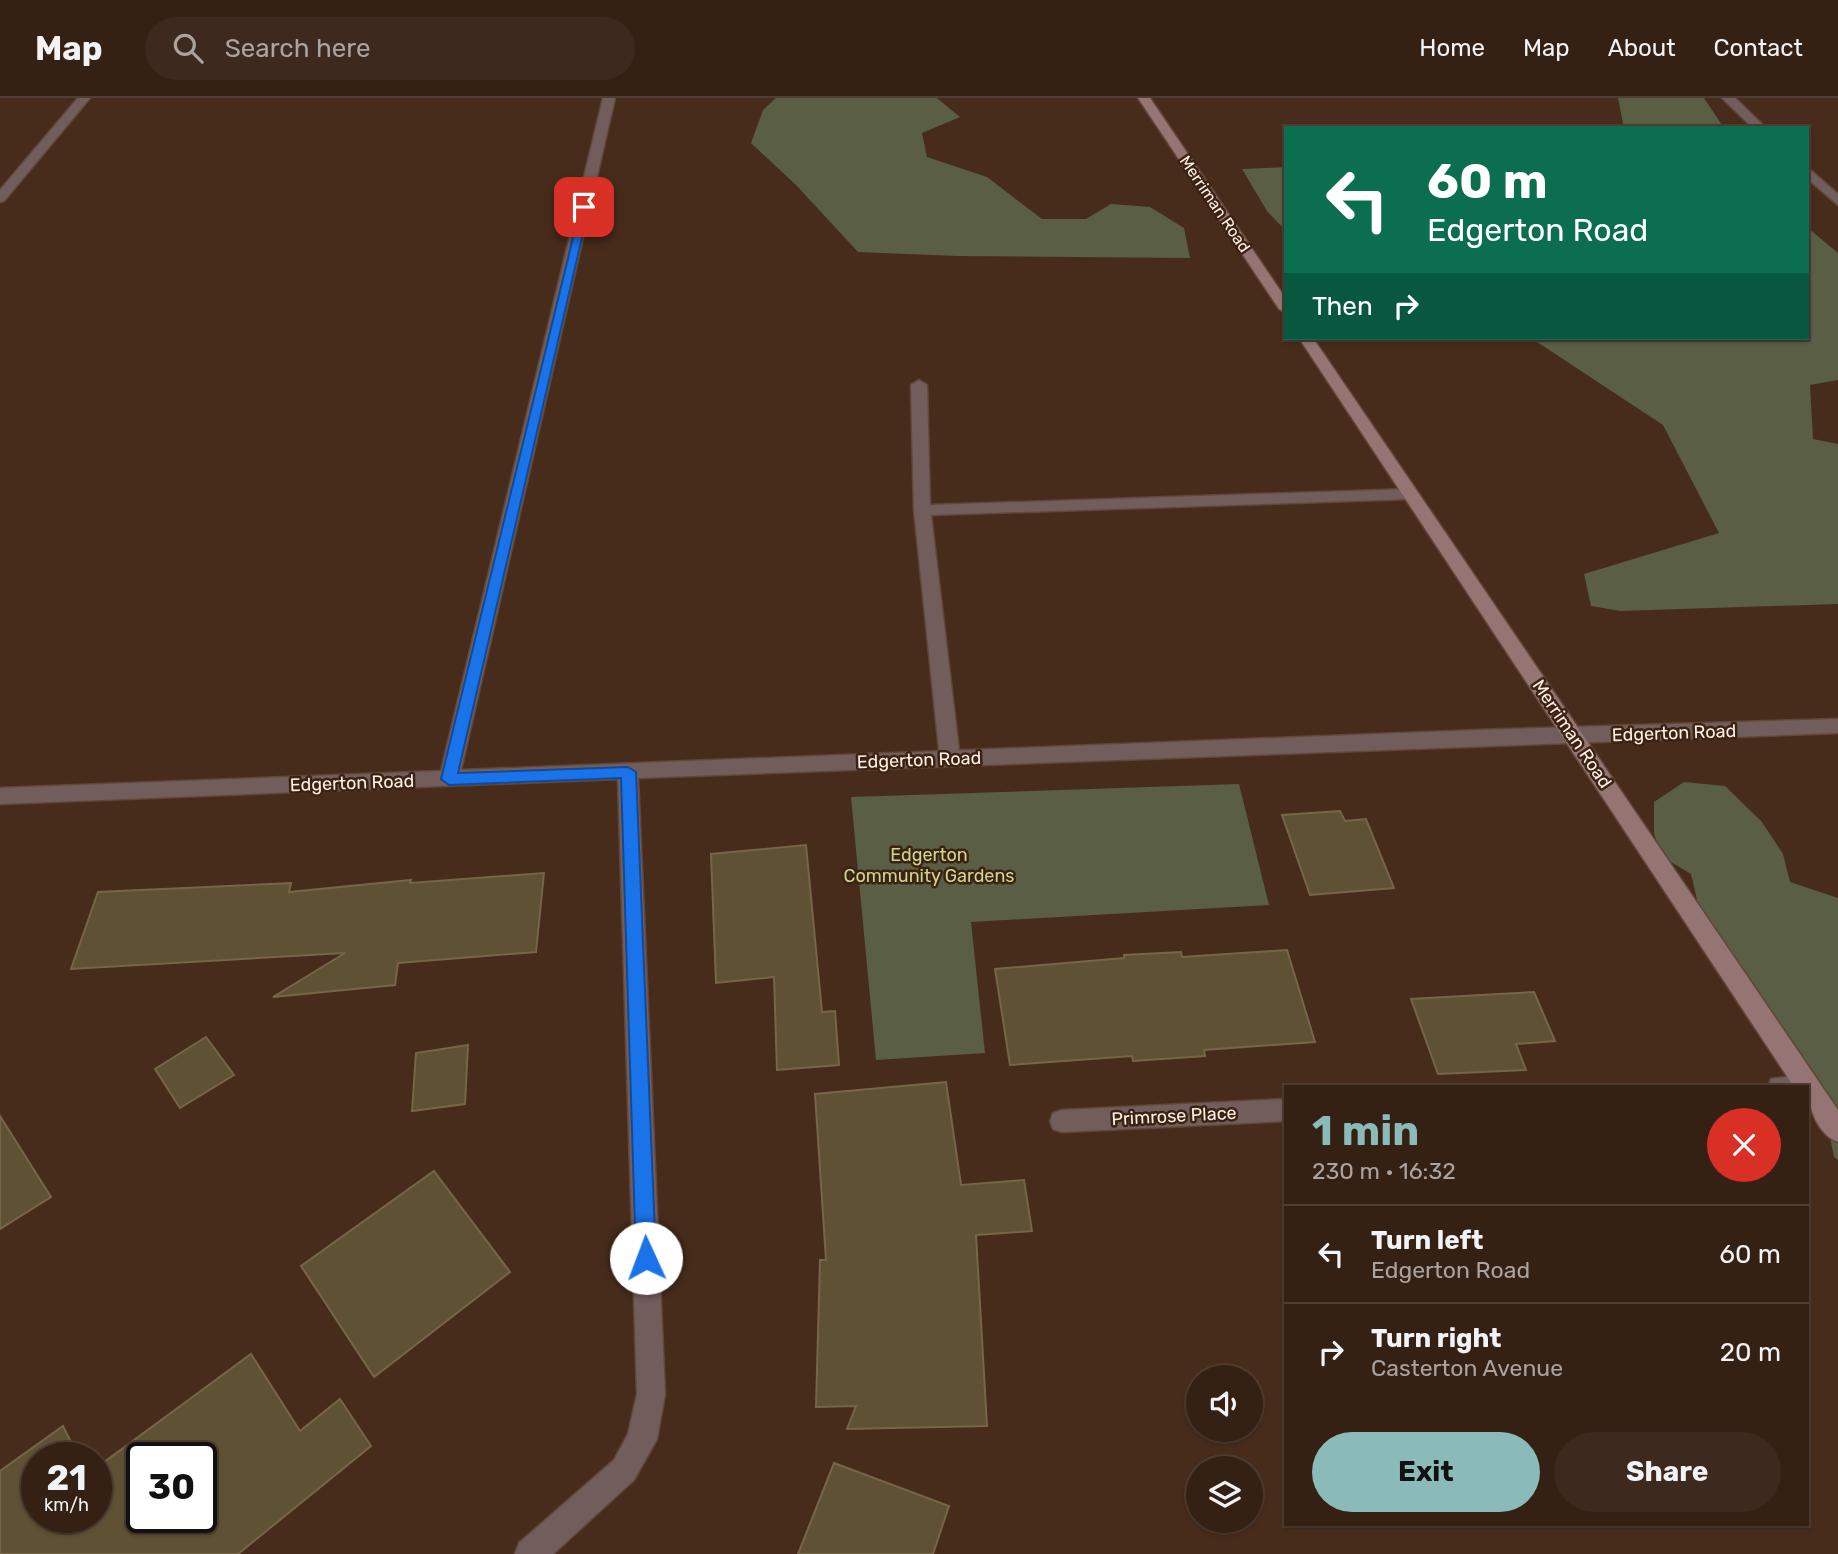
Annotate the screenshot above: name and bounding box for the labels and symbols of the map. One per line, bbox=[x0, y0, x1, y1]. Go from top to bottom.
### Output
street label: Merriman Road bbox=[1176, 152, 1254, 256]
pin bbox=[554, 177, 614, 237]
street label: Merriman Road bbox=[1528, 675, 1616, 793]
street label: Edgerton Road bbox=[1611, 720, 1737, 746]
street label: Edgerton Road bbox=[856, 747, 982, 773]
street label: Edgerton Road bbox=[289, 770, 415, 796]
park label: Edgerton Community Gardens bbox=[843, 844, 1015, 887]
street label: Primrose Place bbox=[1111, 1102, 1237, 1130]
position arrow bbox=[609, 1221, 683, 1295]
speed limit sign: 30 bbox=[126, 1442, 217, 1533]

